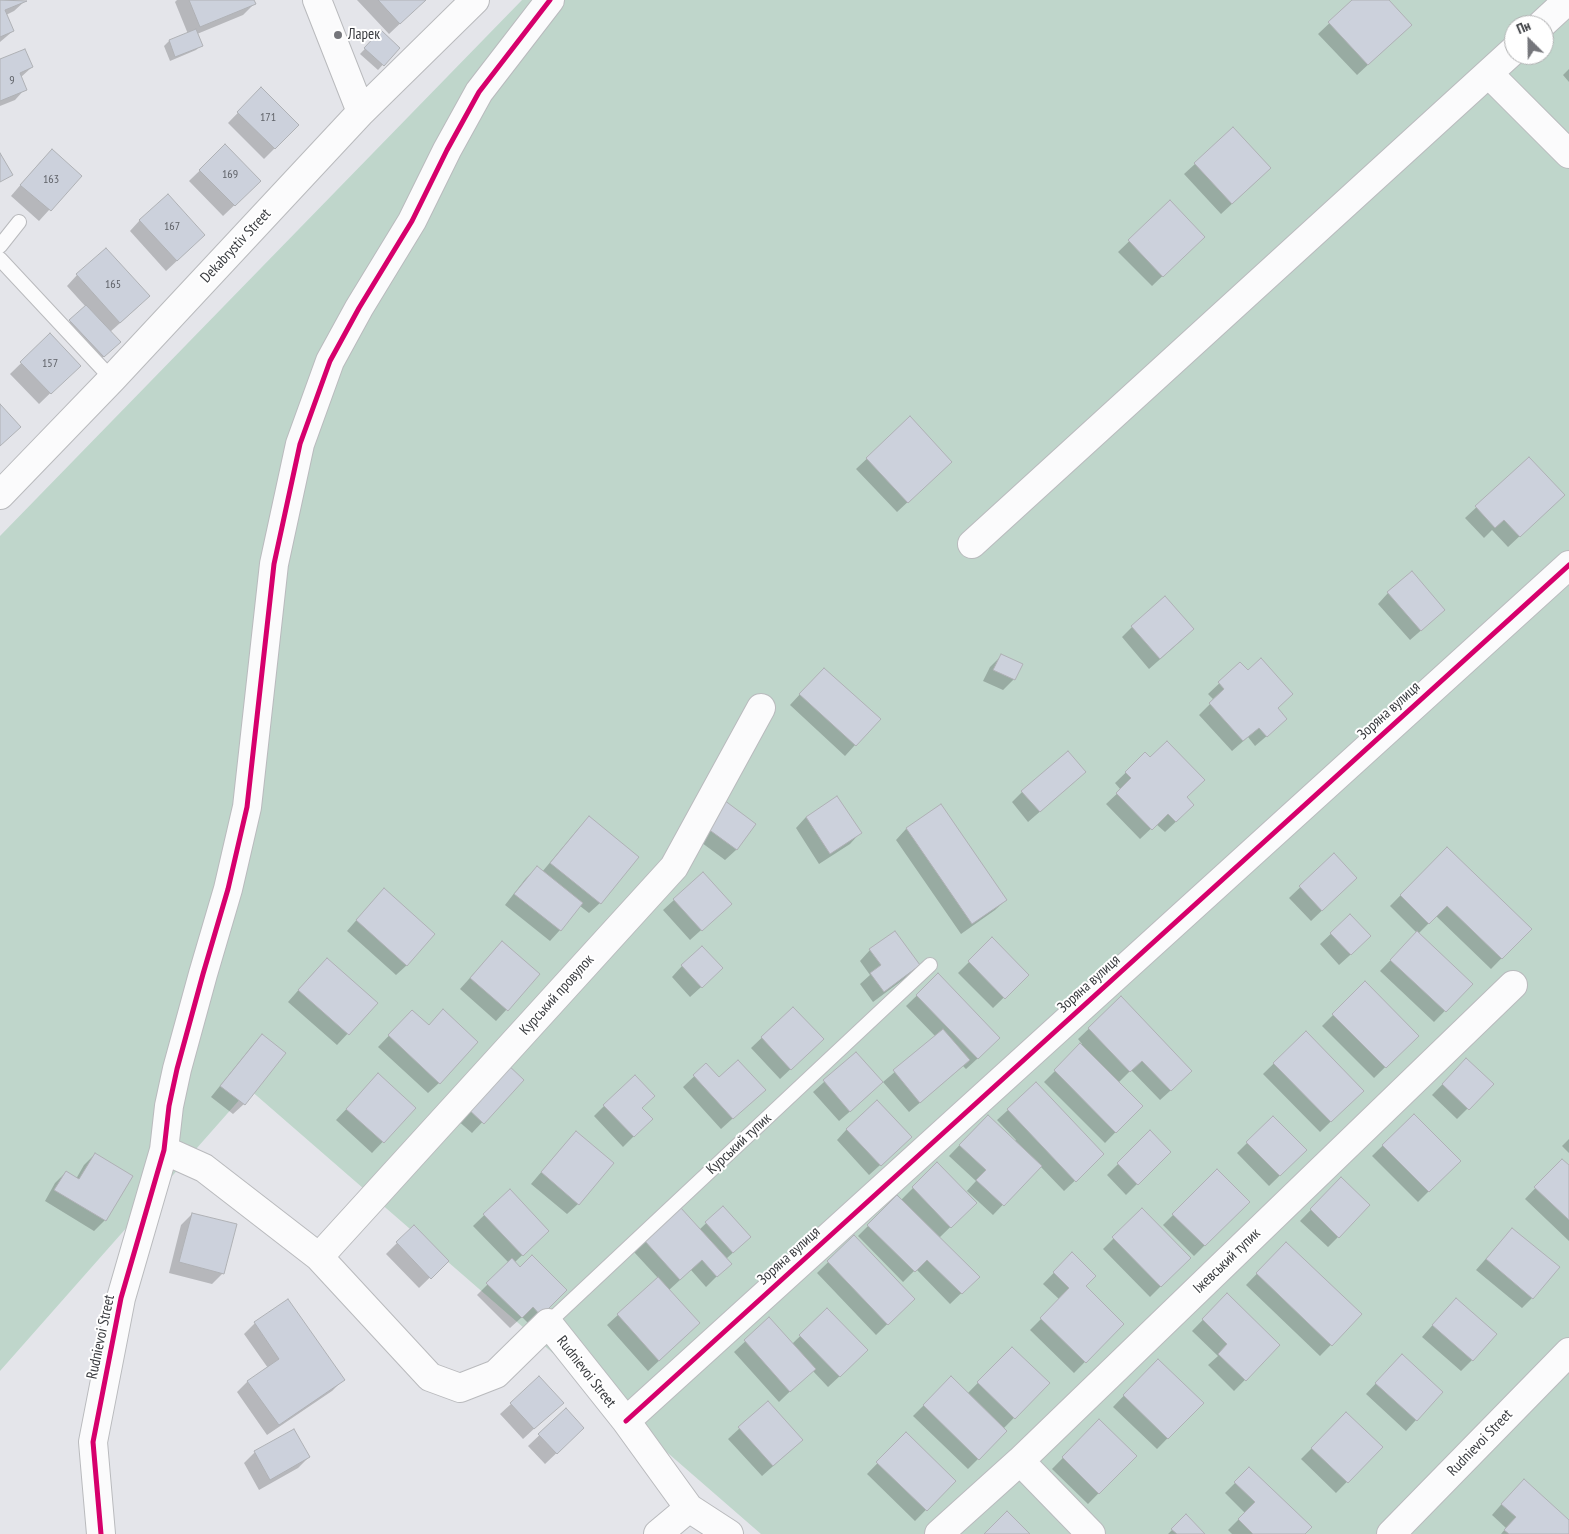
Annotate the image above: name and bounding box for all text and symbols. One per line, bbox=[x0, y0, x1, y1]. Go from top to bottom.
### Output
north arrow bbox=[1504, 15, 1554, 65]
text: Пн bbox=[1514, 16, 1533, 38]
place label: Ларек bbox=[348, 26, 380, 44]
marker: Ларек bbox=[332, 29, 344, 41]
house number: 9 bbox=[9, 74, 15, 88]
house number: 171 bbox=[260, 111, 276, 125]
house number: 169 bbox=[222, 168, 238, 182]
house number: 163 bbox=[43, 173, 59, 187]
street label: Dekabrystiv Street bbox=[197, 205, 275, 287]
house number: 167 bbox=[164, 220, 180, 234]
house number: 165 bbox=[105, 278, 121, 292]
house number: 157 bbox=[42, 357, 58, 371]
street label: Зоряна вулиця bbox=[1354, 678, 1424, 744]
street label: Курський провулок bbox=[516, 951, 598, 1039]
street label: Зоряна вулиця bbox=[1054, 951, 1124, 1017]
street label: Курський тупик bbox=[703, 1109, 775, 1179]
street label: Зоряна вулиця bbox=[754, 1223, 824, 1289]
street label: Іжевський тупик bbox=[1190, 1225, 1264, 1297]
street label: Rudnievoi Street bbox=[83, 1293, 119, 1381]
street label: Rudnievoi Street bbox=[553, 1333, 619, 1411]
street label: Rudnievoi Street bbox=[1444, 1406, 1516, 1480]

